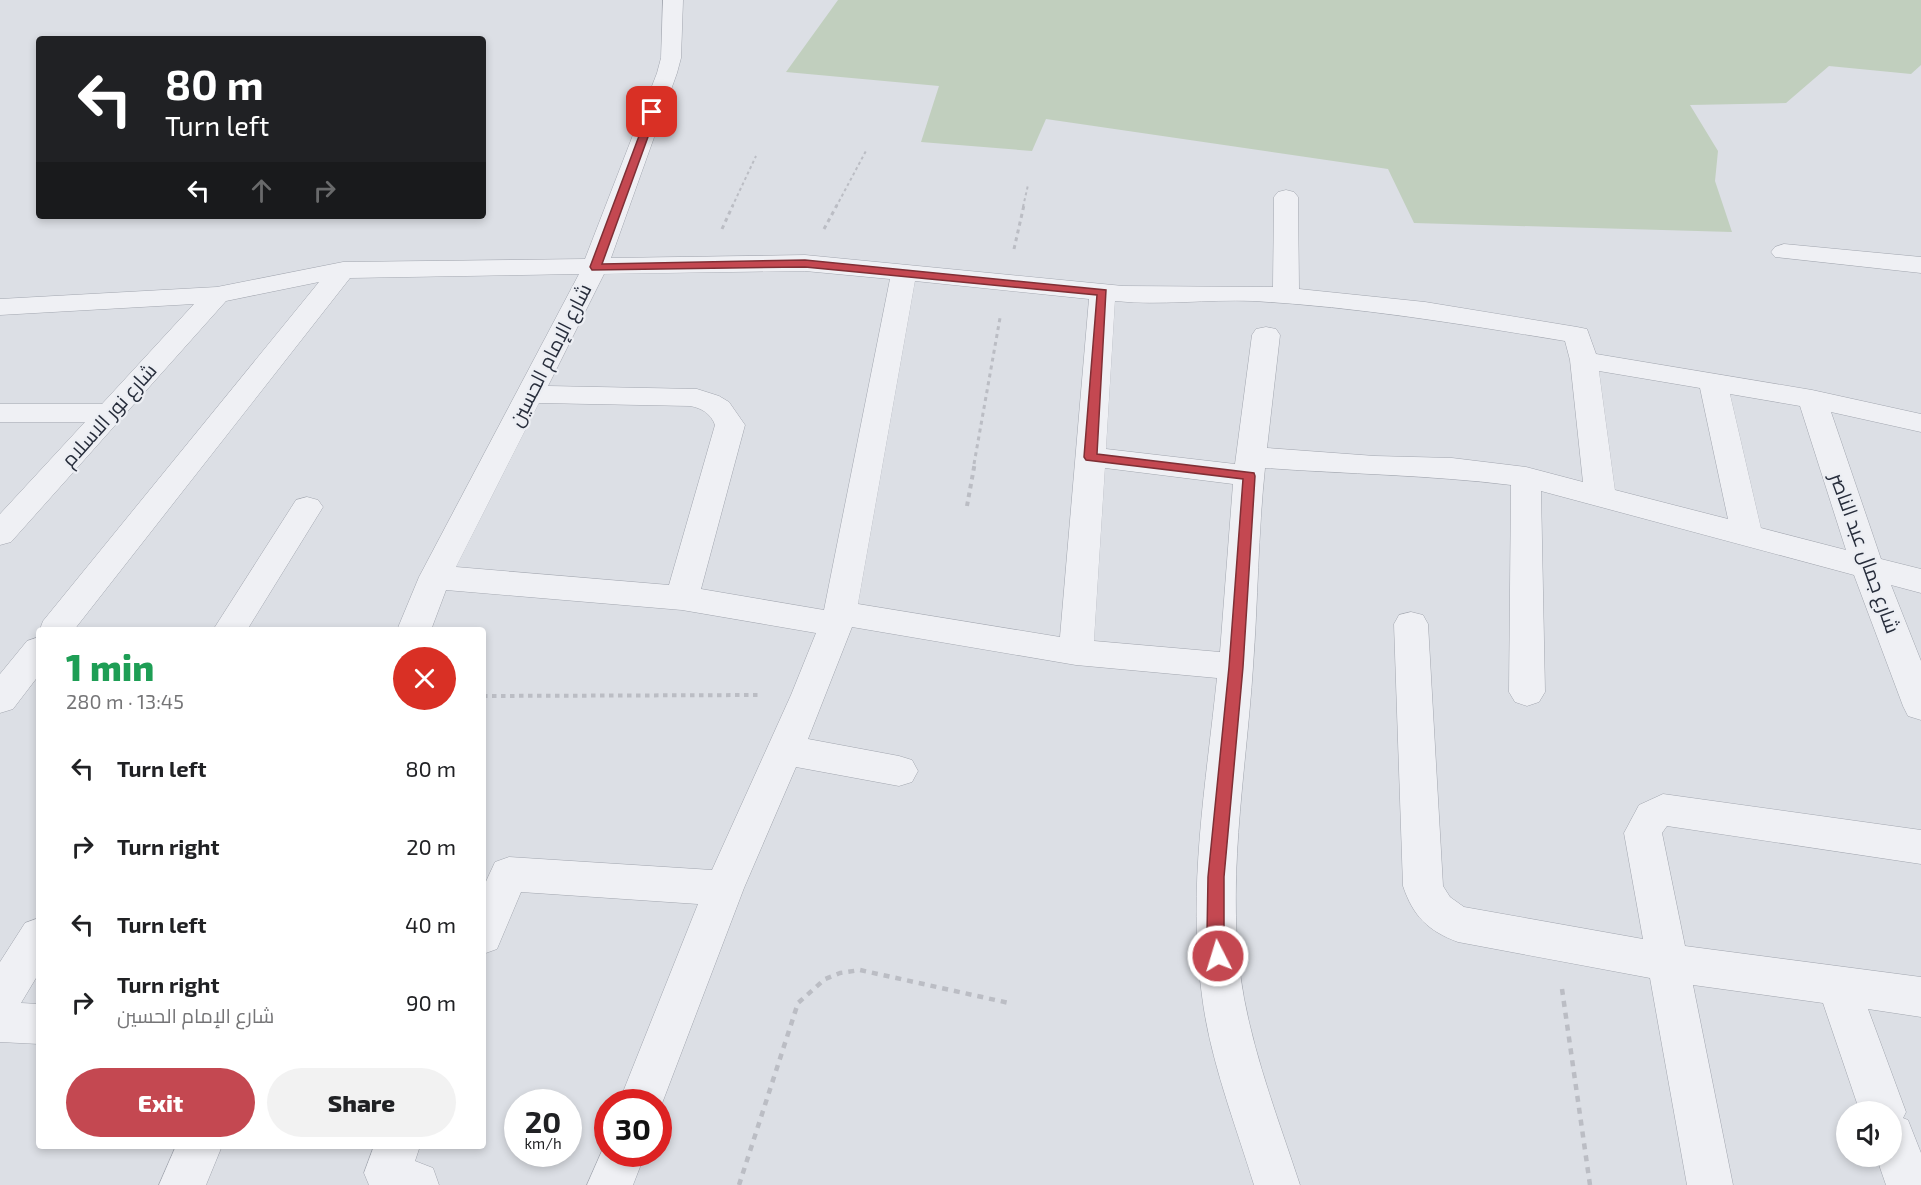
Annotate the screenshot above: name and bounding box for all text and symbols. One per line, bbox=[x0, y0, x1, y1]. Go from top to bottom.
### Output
text: 80 m bbox=[165, 58, 264, 108]
icon: left bbox=[66, 60, 144, 138]
pin bbox=[626, 86, 677, 137]
icon: arrive bbox=[635, 95, 668, 128]
text: Turn left bbox=[165, 109, 269, 141]
icon: left bbox=[182, 174, 215, 207]
icon: ahead bbox=[245, 174, 278, 207]
icon: right bbox=[308, 174, 341, 207]
street label: شارع الإمام الحسين bbox=[503, 279, 598, 431]
street label: شارع نور الاسلام bbox=[56, 358, 163, 473]
street label: شارع جمال عبد الناصر bbox=[1823, 468, 1906, 637]
text: 1 min bbox=[66, 645, 154, 688]
button: close bbox=[393, 647, 456, 710]
text: 280 m · 13:45 bbox=[66, 689, 184, 713]
icon: left bbox=[66, 752, 99, 785]
text: Turn left bbox=[117, 755, 206, 781]
text: 80 m bbox=[405, 755, 456, 781]
icon: right bbox=[66, 830, 99, 863]
text: Turn right bbox=[117, 833, 219, 859]
text: 20 m bbox=[406, 833, 456, 859]
icon: left bbox=[66, 908, 99, 941]
text: Turn left bbox=[117, 911, 206, 937]
text: 40 m bbox=[405, 911, 456, 937]
position arrow bbox=[1186, 924, 1250, 988]
text: Turn right bbox=[117, 971, 219, 997]
icon: right bbox=[66, 986, 99, 1019]
text: 90 m bbox=[406, 989, 456, 1015]
text: شارع الإمام الحسين bbox=[117, 1003, 274, 1027]
button: Exit bbox=[66, 1068, 255, 1137]
button: Share bbox=[267, 1068, 456, 1137]
speed limit sign: 30 bbox=[594, 1089, 672, 1167]
map controls bbox=[1836, 1101, 1902, 1167]
button: sound bbox=[1836, 1101, 1902, 1167]
text: 20 bbox=[525, 1103, 561, 1139]
text: km/h bbox=[524, 1134, 562, 1152]

